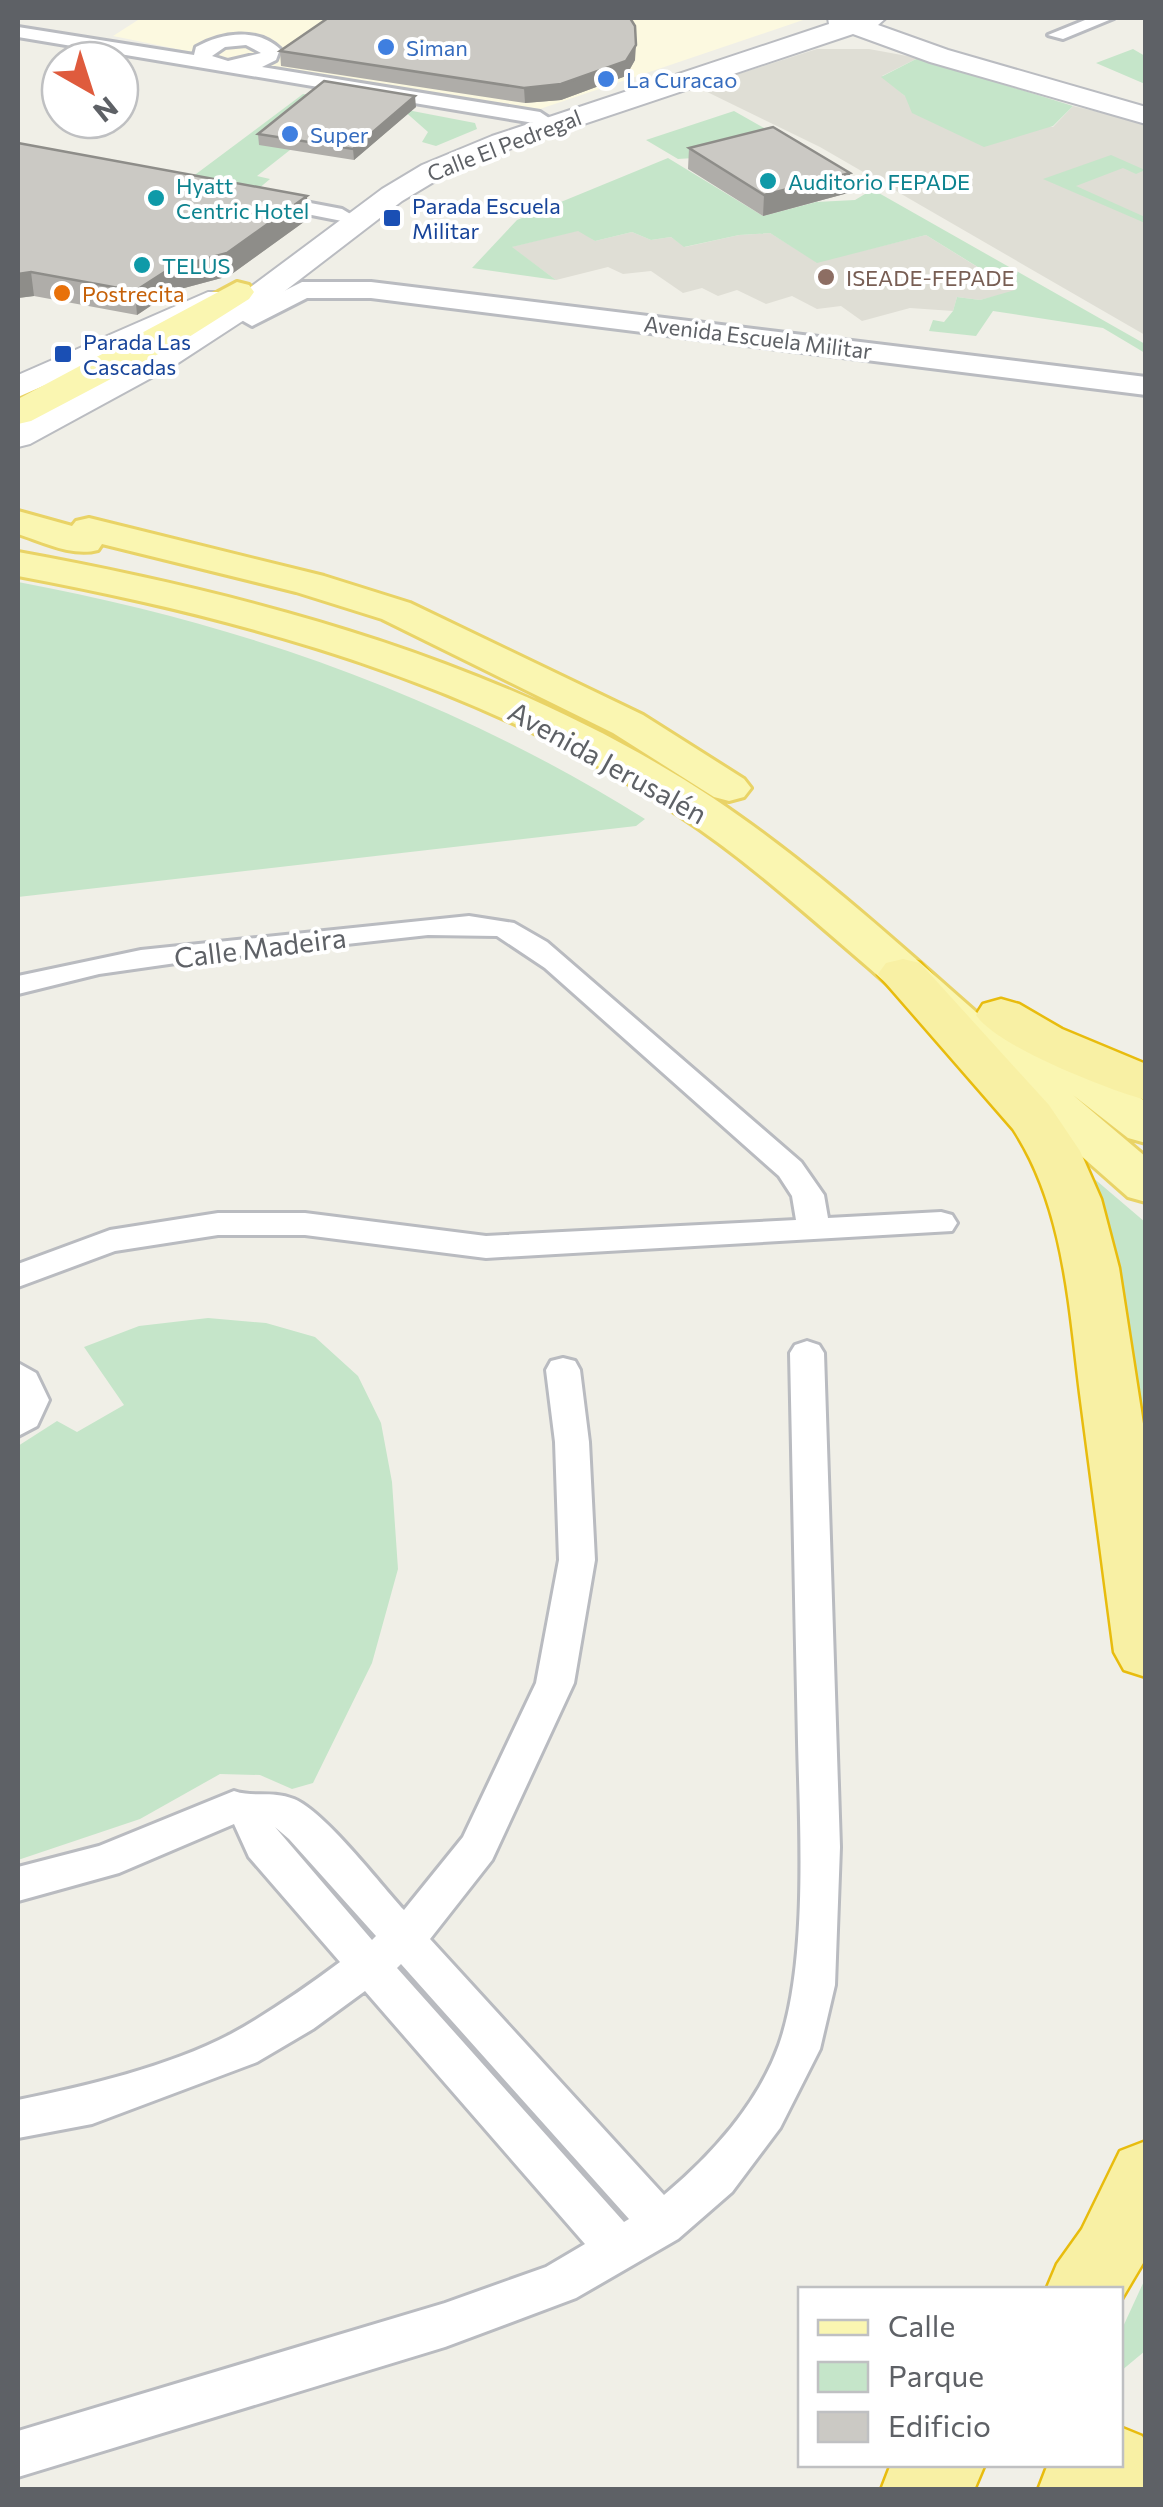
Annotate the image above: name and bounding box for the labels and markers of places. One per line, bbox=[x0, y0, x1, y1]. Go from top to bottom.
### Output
place label: Siman bbox=[406, 34, 468, 61]
marker: Siman bbox=[375, 36, 397, 58]
place label: La Curacao bbox=[626, 66, 737, 93]
marker: La Curacao bbox=[595, 68, 617, 90]
place label: Super bbox=[310, 121, 369, 148]
marker: Super bbox=[279, 123, 301, 145]
place label: Auditorio FEPADE bbox=[788, 168, 970, 195]
marker: Auditorio FEPADE bbox=[757, 170, 779, 192]
place label: Hyatt Centric Hotel bbox=[176, 172, 309, 224]
marker: Hyatt Centric Hotel bbox=[145, 187, 167, 209]
place label: Parada Escuela Militar bbox=[412, 192, 561, 244]
marker: Parada Escuela Militar bbox=[381, 207, 403, 229]
place label: TELUS bbox=[162, 252, 231, 279]
marker: TELUS bbox=[131, 254, 153, 276]
place label: ISEADE-FEPADE bbox=[846, 264, 1015, 291]
marker: ISEADE-FEPADE bbox=[815, 266, 837, 288]
place label: Postrecita bbox=[82, 280, 184, 307]
marker: Postrecita bbox=[51, 282, 73, 304]
place label: Parada Las Cascadas bbox=[83, 328, 191, 380]
marker: Parada Las Cascadas bbox=[52, 343, 74, 365]

